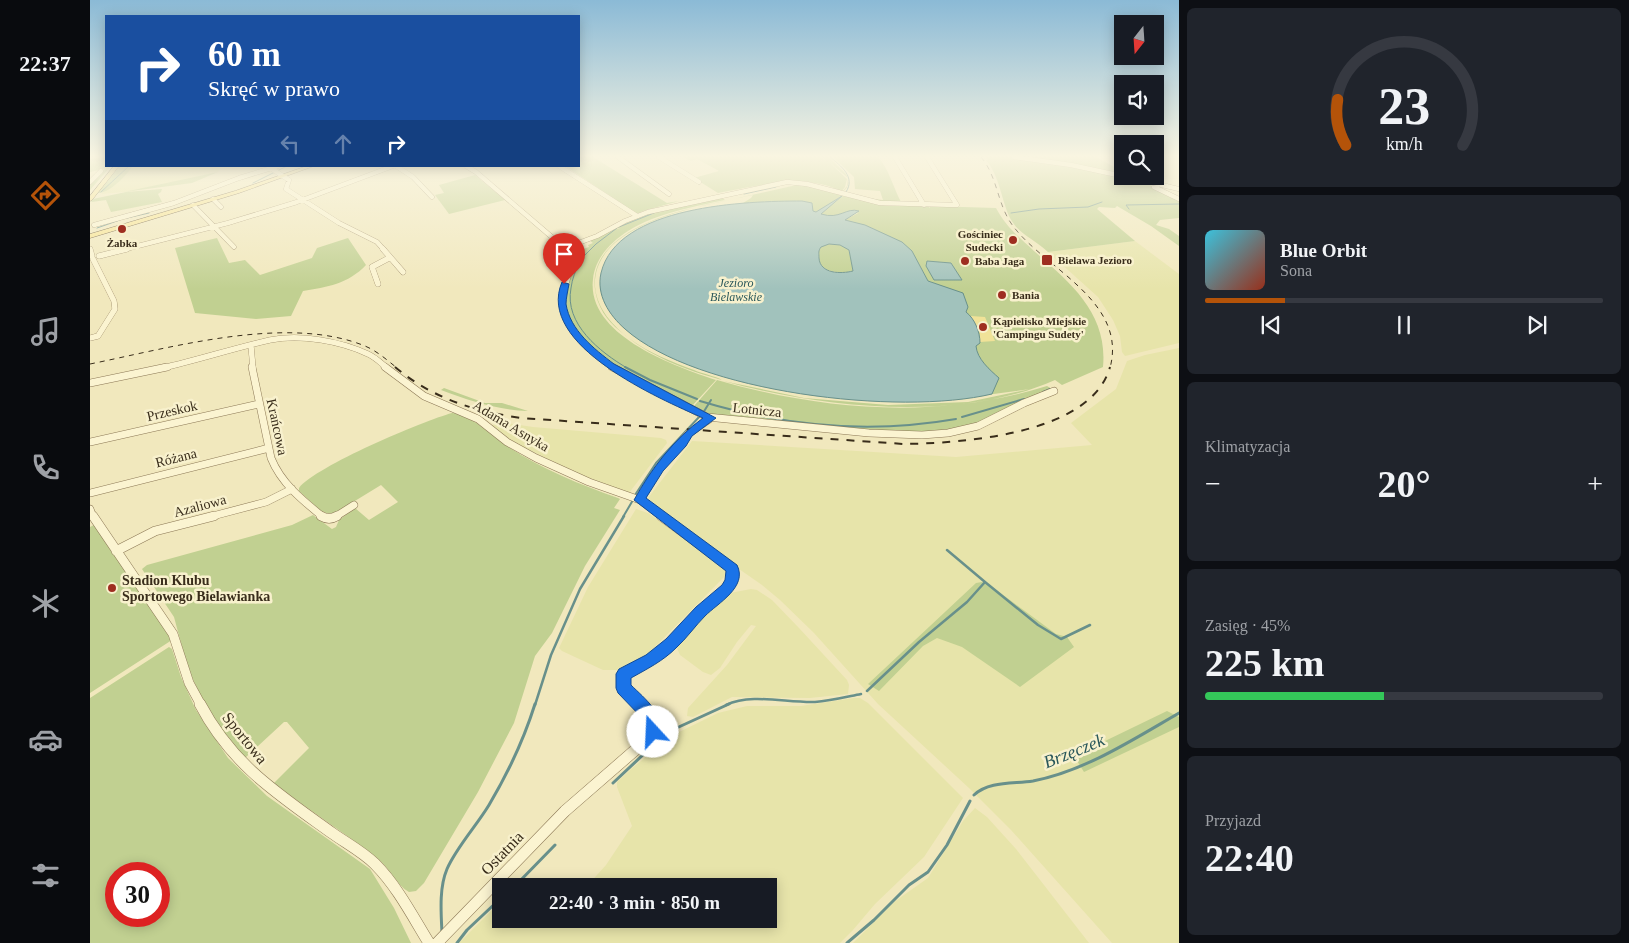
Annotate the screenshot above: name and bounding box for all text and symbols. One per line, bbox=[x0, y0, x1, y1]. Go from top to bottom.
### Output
north arrow bbox=[1114, 15, 1164, 65]
map controls bbox=[1114, 15, 1164, 185]
icon: right bbox=[125, 35, 190, 100]
text: 60 m bbox=[208, 35, 281, 74]
text: 22:37 bbox=[19, 51, 71, 76]
button: sound bbox=[1114, 75, 1164, 125]
text: Skręć w prawo bbox=[208, 76, 340, 101]
text: 23 bbox=[1378, 78, 1430, 135]
icon: left bbox=[276, 130, 304, 158]
icon: ahead bbox=[329, 130, 357, 158]
icon: right bbox=[382, 130, 410, 158]
text: km/h bbox=[1386, 134, 1422, 154]
button: search bbox=[1114, 135, 1164, 185]
icon: directions bbox=[28, 178, 63, 213]
marker: Żabka bbox=[116, 223, 128, 235]
place label: Gościniec Sudecki bbox=[958, 228, 1003, 253]
pin bbox=[543, 233, 585, 284]
marker: Gościniec Sudecki bbox=[1007, 234, 1019, 246]
place label: Żabka bbox=[107, 237, 138, 249]
icon: arrive bbox=[550, 240, 578, 268]
text: Blue Orbit bbox=[1280, 240, 1367, 261]
marker: Bielawa Jezioro bbox=[1040, 253, 1054, 267]
place label: Bielawa Jezioro bbox=[1058, 254, 1133, 266]
marker: Baba Jaga bbox=[959, 255, 971, 267]
place label: Baba Jaga bbox=[975, 255, 1025, 267]
text: Sona bbox=[1280, 262, 1312, 279]
water label: Jezioro Bielawskie bbox=[710, 276, 763, 304]
marker: Bania bbox=[996, 289, 1008, 301]
place label: Bania bbox=[1012, 289, 1040, 301]
icon: previous bbox=[1257, 311, 1285, 339]
icon: pause bbox=[1390, 311, 1418, 339]
icon: next bbox=[1523, 311, 1551, 339]
icon: music bbox=[28, 314, 63, 349]
place label: Kąpielisko Miejskie 'Campingu Sudety' bbox=[993, 315, 1086, 340]
marker: Kąpielisko Miejskie 'Campingu Sudety' bbox=[977, 321, 989, 333]
street label: Krańcowa bbox=[264, 397, 290, 457]
street label: Adama Asnyka bbox=[470, 397, 552, 455]
street label: Przeskok bbox=[145, 398, 199, 424]
street label: Lotnicza bbox=[732, 400, 783, 420]
text: Klimatyzacja bbox=[1205, 438, 1290, 455]
street label: Różana bbox=[154, 445, 199, 470]
icon: phone bbox=[28, 450, 63, 485]
text: 20° bbox=[1377, 463, 1431, 505]
text: − bbox=[1205, 468, 1221, 499]
text: + bbox=[1587, 468, 1603, 499]
street label: Azaliowa bbox=[172, 492, 229, 520]
place label: Stadion Klubu Sportowego Bielawianka bbox=[122, 573, 270, 604]
marker: Stadion Klubu Sportowego Bielawianka bbox=[106, 582, 118, 594]
icon: climate bbox=[28, 586, 63, 621]
text: Zasięg · 45% bbox=[1205, 617, 1290, 634]
text: 225 km bbox=[1205, 642, 1324, 684]
position arrow bbox=[626, 705, 678, 757]
street label: Sportowa bbox=[218, 709, 271, 768]
icon: car bbox=[28, 722, 63, 757]
water label: Brzęczek bbox=[1041, 729, 1108, 772]
text: Przyjazd bbox=[1205, 812, 1261, 829]
street label: Ostatnia bbox=[477, 828, 527, 878]
text: 22:40 bbox=[1205, 837, 1294, 879]
icon: filters bbox=[28, 858, 63, 893]
speed limit sign: 30 bbox=[105, 862, 170, 927]
text: 22:40 · 3 min · 850 m bbox=[549, 892, 720, 913]

